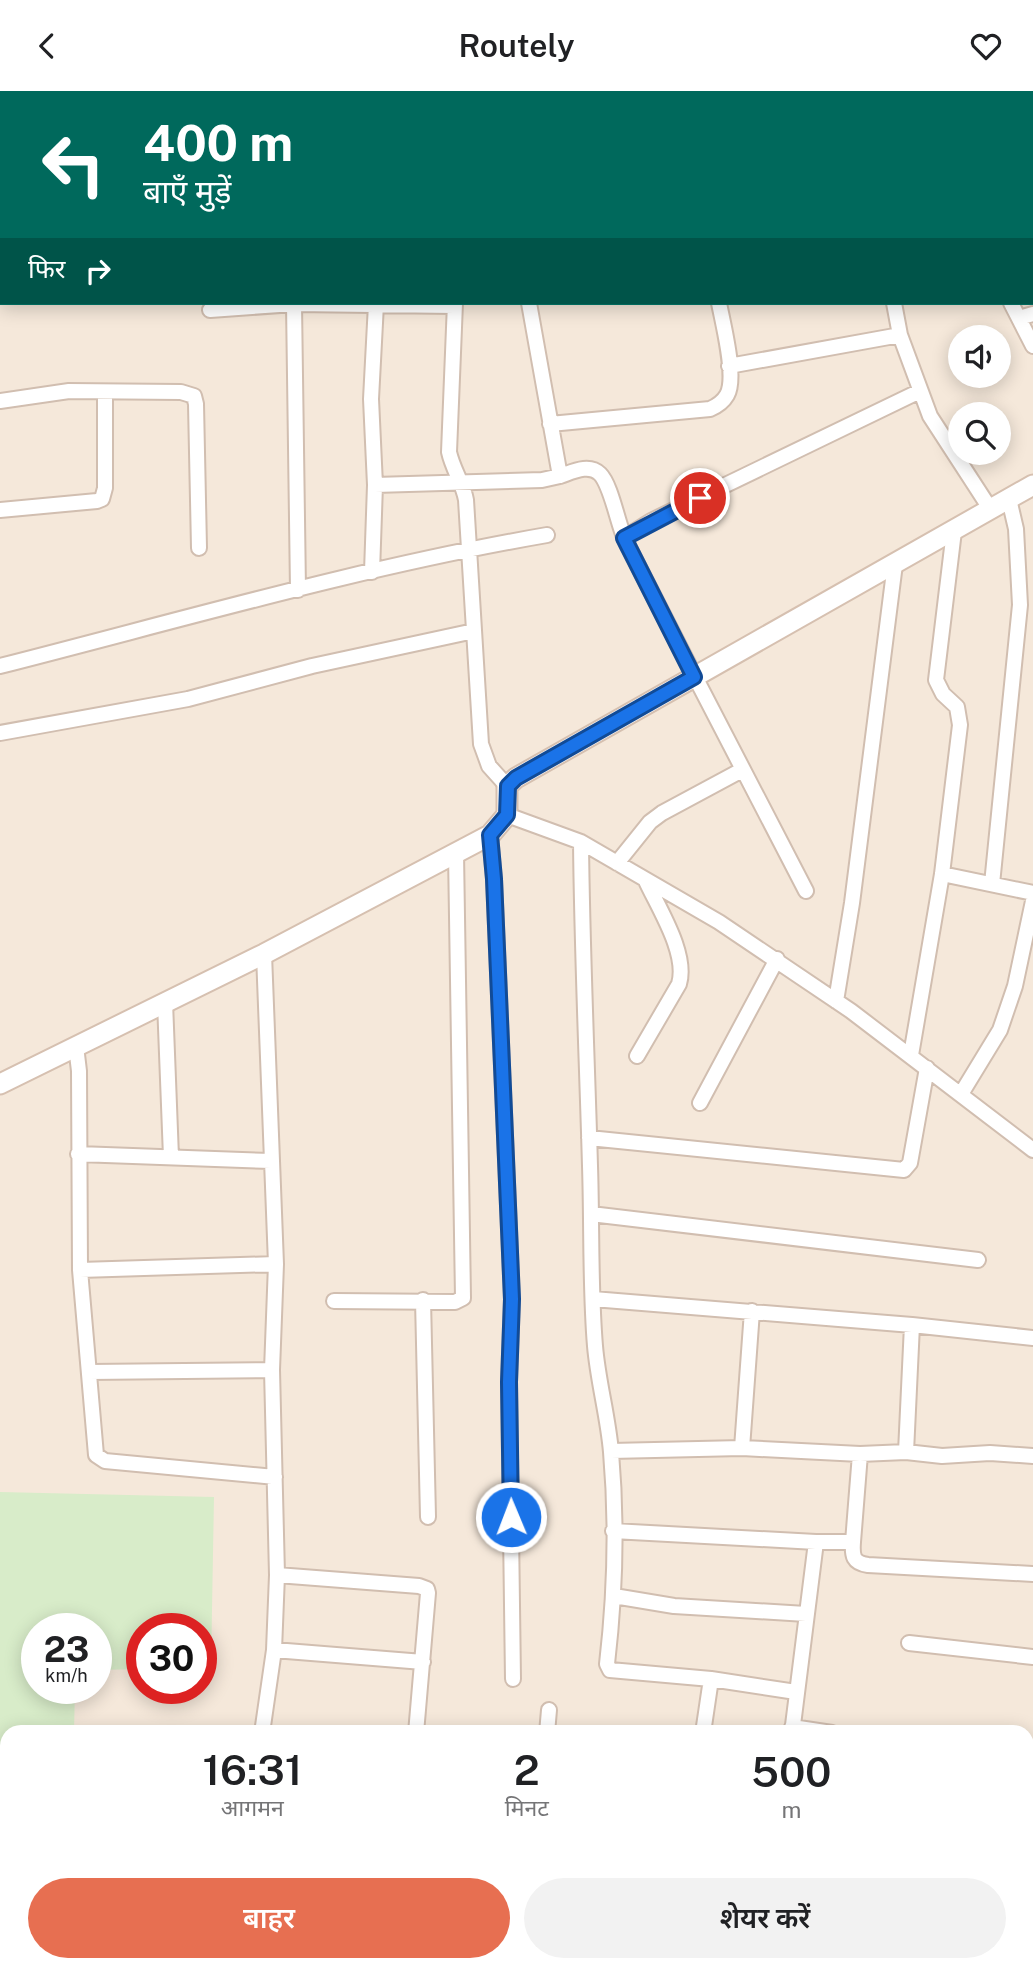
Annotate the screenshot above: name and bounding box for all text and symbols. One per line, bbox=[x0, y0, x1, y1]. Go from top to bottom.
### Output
icon: back bbox=[28, 27, 66, 65]
text: Routely bbox=[458, 27, 575, 64]
icon: heart bbox=[967, 27, 1005, 65]
text: 400 m bbox=[143, 114, 293, 172]
icon: left bbox=[28, 119, 119, 210]
text: बाएँ मुड़ें bbox=[143, 173, 231, 210]
icon: right bbox=[79, 252, 117, 290]
text: फिर bbox=[28, 253, 65, 284]
map controls bbox=[948, 325, 1011, 465]
button: sound bbox=[948, 325, 1011, 388]
button: search bbox=[948, 402, 1011, 465]
pin bbox=[670, 468, 730, 528]
icon: arrive bbox=[681, 479, 719, 517]
position arrow bbox=[474, 1480, 548, 1554]
speed limit sign: 30 bbox=[126, 1613, 217, 1704]
text: 23 bbox=[44, 1629, 89, 1670]
text: km/h bbox=[45, 1665, 88, 1686]
text: 16:31 bbox=[202, 1745, 302, 1794]
text: 2 bbox=[514, 1745, 540, 1794]
text: 500 bbox=[751, 1747, 832, 1796]
text: आगमन bbox=[221, 1794, 284, 1821]
text: मिनट bbox=[505, 1794, 549, 1821]
text: m bbox=[781, 1796, 801, 1823]
button: बाहर bbox=[28, 1878, 510, 1958]
button: शेयर करें bbox=[524, 1878, 1006, 1958]

